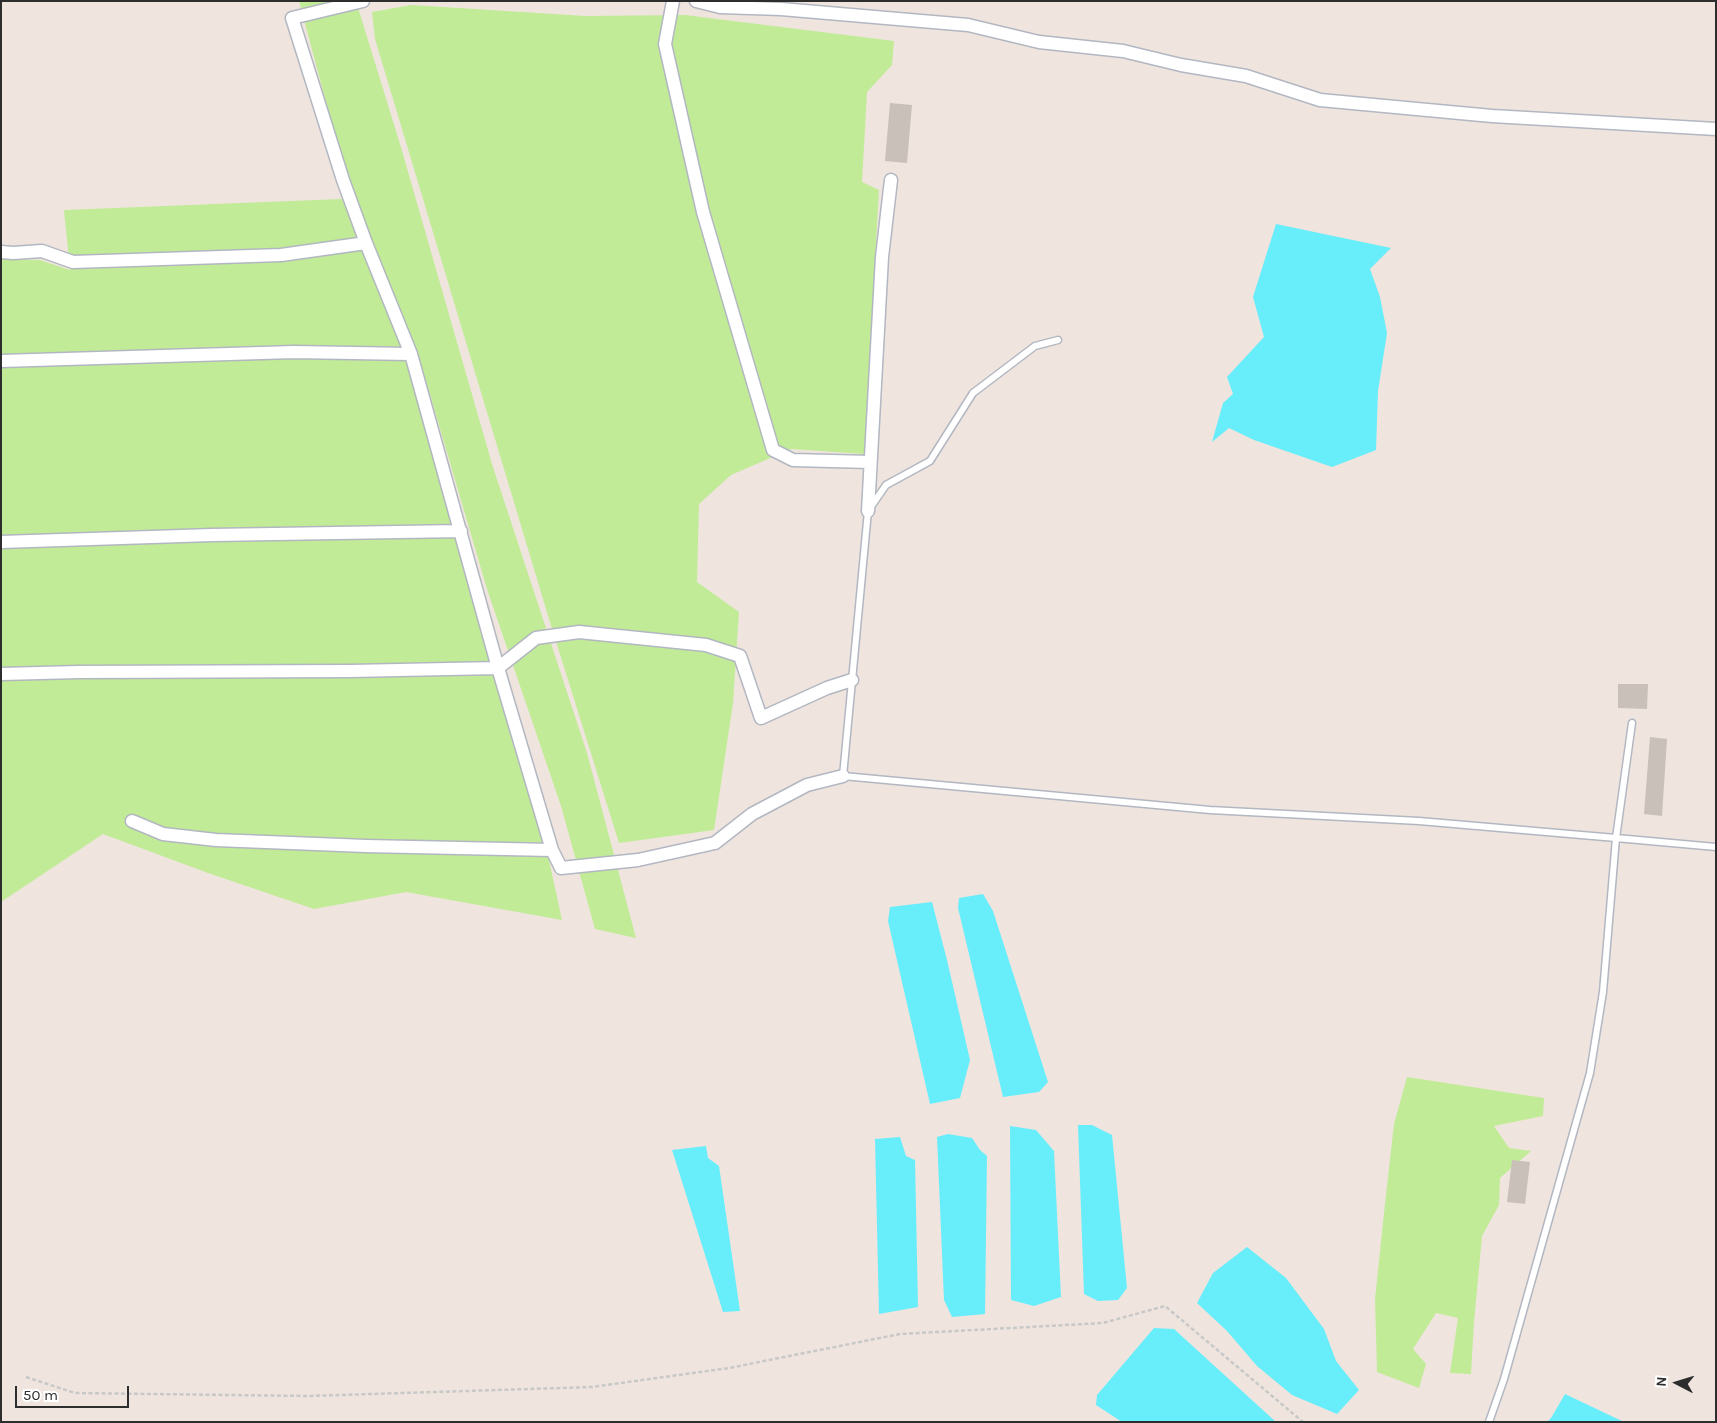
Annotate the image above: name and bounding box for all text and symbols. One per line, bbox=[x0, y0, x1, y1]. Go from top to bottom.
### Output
north arrow bbox=[1652, 1358, 1702, 1408]
scale bar bbox=[18, 1376, 131, 1408]
text: N bbox=[1653, 1376, 1670, 1387]
text: 50 m bbox=[23, 1386, 58, 1404]

